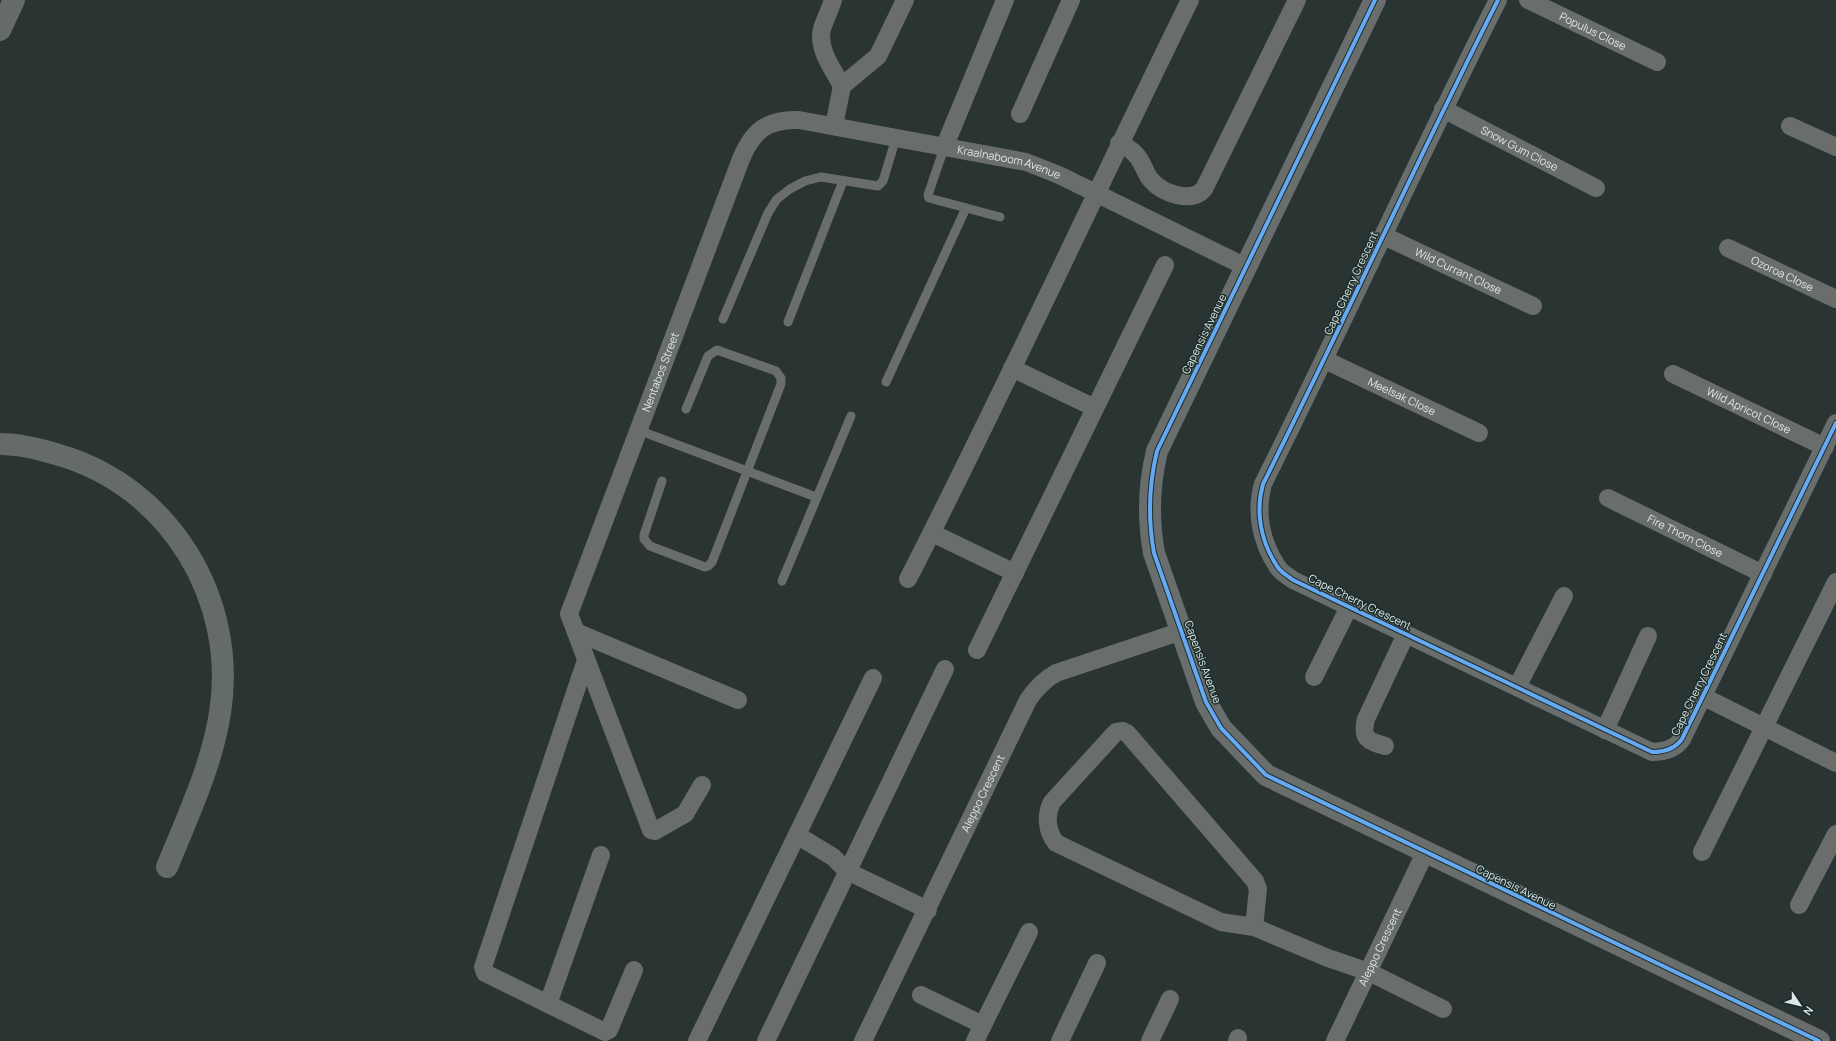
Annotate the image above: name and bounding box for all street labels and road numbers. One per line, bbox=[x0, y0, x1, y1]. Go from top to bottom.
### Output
street label: Populus Close bbox=[1557, 8, 1630, 53]
street label: Snow Gum Close bbox=[1478, 122, 1561, 174]
street label: Kraalnaboom Avenue bbox=[956, 141, 1064, 182]
street label: Cape Cherry Crescent bbox=[1320, 228, 1381, 337]
street label: Wild Currant Close bbox=[1412, 244, 1505, 298]
street label: Ozoroa Close bbox=[1749, 252, 1817, 295]
street label: Capensis Avenue bbox=[1178, 291, 1230, 376]
street label: Nentabos Street bbox=[638, 330, 682, 414]
street label: Meelsak Close bbox=[1366, 373, 1439, 419]
street label: Wild Apricot Close bbox=[1704, 383, 1794, 437]
street label: Fire Thorn Close bbox=[1645, 511, 1726, 560]
street label: Cape Cherry Crescent bbox=[1306, 570, 1414, 633]
street label: Capensis Avenue bbox=[1181, 618, 1226, 706]
street label: Cape Cherry Crescent bbox=[1667, 630, 1730, 738]
street label: Aleppo Crescent bbox=[957, 752, 1008, 835]
street label: Capensis Avenue bbox=[1474, 861, 1559, 913]
street label: Aleppo Crescent bbox=[1354, 906, 1405, 988]

